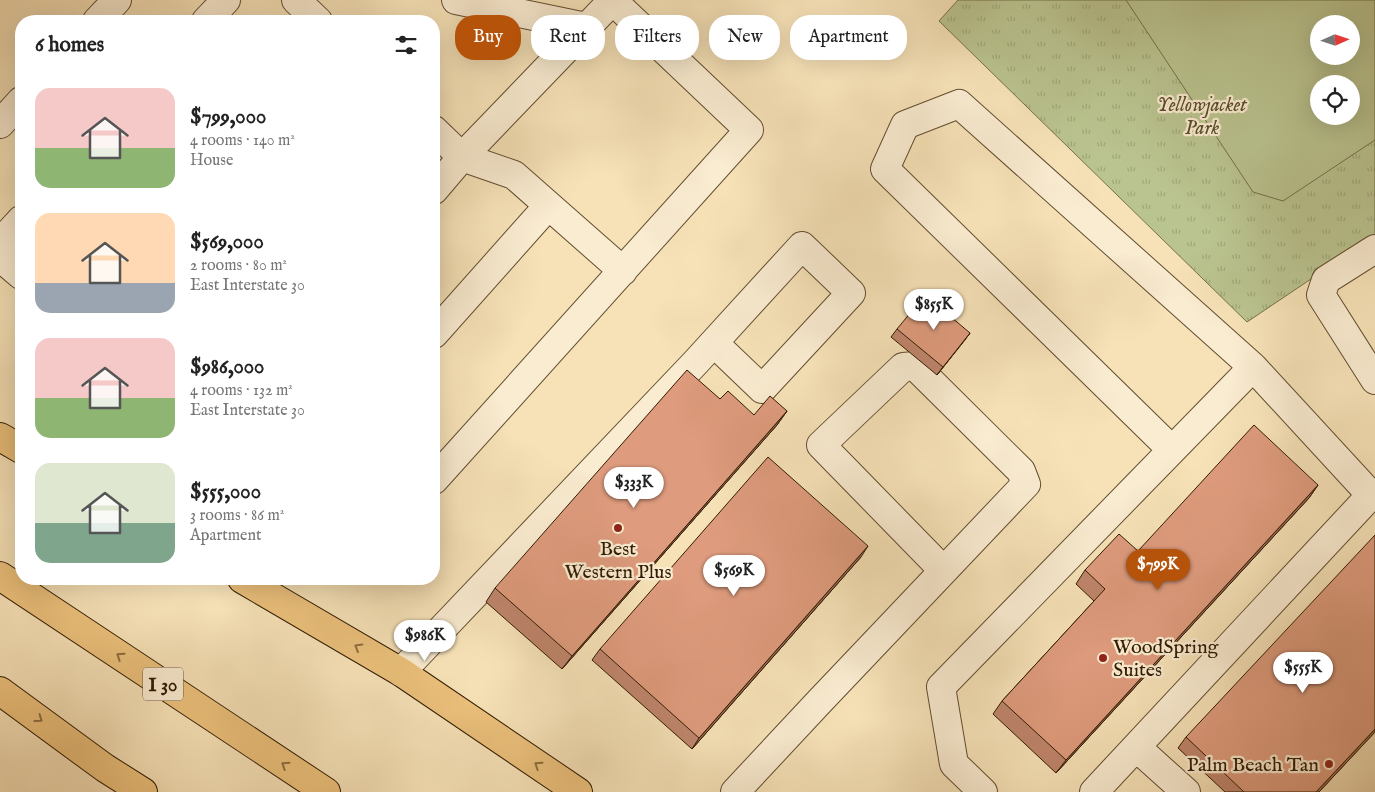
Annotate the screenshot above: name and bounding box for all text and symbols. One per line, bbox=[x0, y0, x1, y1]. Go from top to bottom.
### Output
chip: Buy bbox=[455, 15, 521, 60]
chip: Rent bbox=[531, 15, 605, 60]
chip: Filters bbox=[615, 15, 699, 60]
chip: New bbox=[709, 15, 780, 60]
chip: Apartment bbox=[790, 15, 907, 60]
north arrow bbox=[1310, 15, 1360, 65]
map controls bbox=[1310, 15, 1360, 125]
icon: filters bbox=[392, 31, 420, 59]
text: 6 homes bbox=[35, 32, 104, 59]
button: locate bbox=[1310, 75, 1360, 125]
park label: Yellowjacket Park bbox=[1157, 93, 1248, 141]
text: $799,000 bbox=[190, 104, 266, 131]
icon: home bbox=[75, 108, 135, 168]
text: 4 rooms · 140 m² bbox=[190, 131, 295, 151]
text: House bbox=[190, 151, 233, 171]
text: $569,000 bbox=[190, 229, 264, 256]
icon: home bbox=[75, 233, 135, 293]
text: 2 rooms · 80 m² bbox=[190, 256, 287, 276]
text: East Interstate 30 bbox=[190, 276, 305, 296]
pin: $855K bbox=[899, 288, 969, 331]
text: $855K bbox=[915, 295, 953, 315]
text: $986,000 bbox=[190, 354, 264, 381]
icon: home bbox=[75, 358, 135, 418]
text: 4 rooms · 132 m² bbox=[190, 381, 293, 401]
text: East Interstate 30 bbox=[190, 401, 305, 421]
pin: $333K bbox=[599, 466, 669, 509]
text: $333K bbox=[615, 473, 653, 493]
text: $555,000 bbox=[190, 479, 261, 506]
icon: home bbox=[75, 483, 135, 543]
text: 3 rooms · 86 m² bbox=[190, 506, 284, 526]
marker: Best Western Plus bbox=[612, 522, 624, 534]
text: Apartment bbox=[190, 526, 261, 546]
place label: Best Western Plus bbox=[564, 537, 672, 585]
pin: $799K bbox=[1123, 548, 1193, 591]
pin: $569K bbox=[699, 554, 769, 597]
text: $799K bbox=[1137, 555, 1179, 575]
text: $569K bbox=[714, 561, 754, 581]
pin: $986K bbox=[390, 620, 460, 662]
text: $986K bbox=[405, 626, 445, 646]
place label: WoodSpring Suites bbox=[1113, 635, 1220, 683]
one-way arrow bbox=[354, 643, 363, 653]
marker: WoodSpring Suites bbox=[1097, 652, 1109, 664]
pin: $555K bbox=[1268, 652, 1338, 694]
one-way arrow bbox=[117, 653, 126, 662]
text: $555K bbox=[1284, 658, 1322, 678]
road number: I 30 bbox=[143, 668, 183, 701]
one-way arrow bbox=[33, 713, 43, 722]
place label: Palm Beach Tan bbox=[1187, 753, 1319, 778]
marker: Palm Beach Tan bbox=[1323, 758, 1335, 770]
one-way arrow bbox=[281, 762, 291, 771]
one-way arrow bbox=[534, 762, 543, 771]

